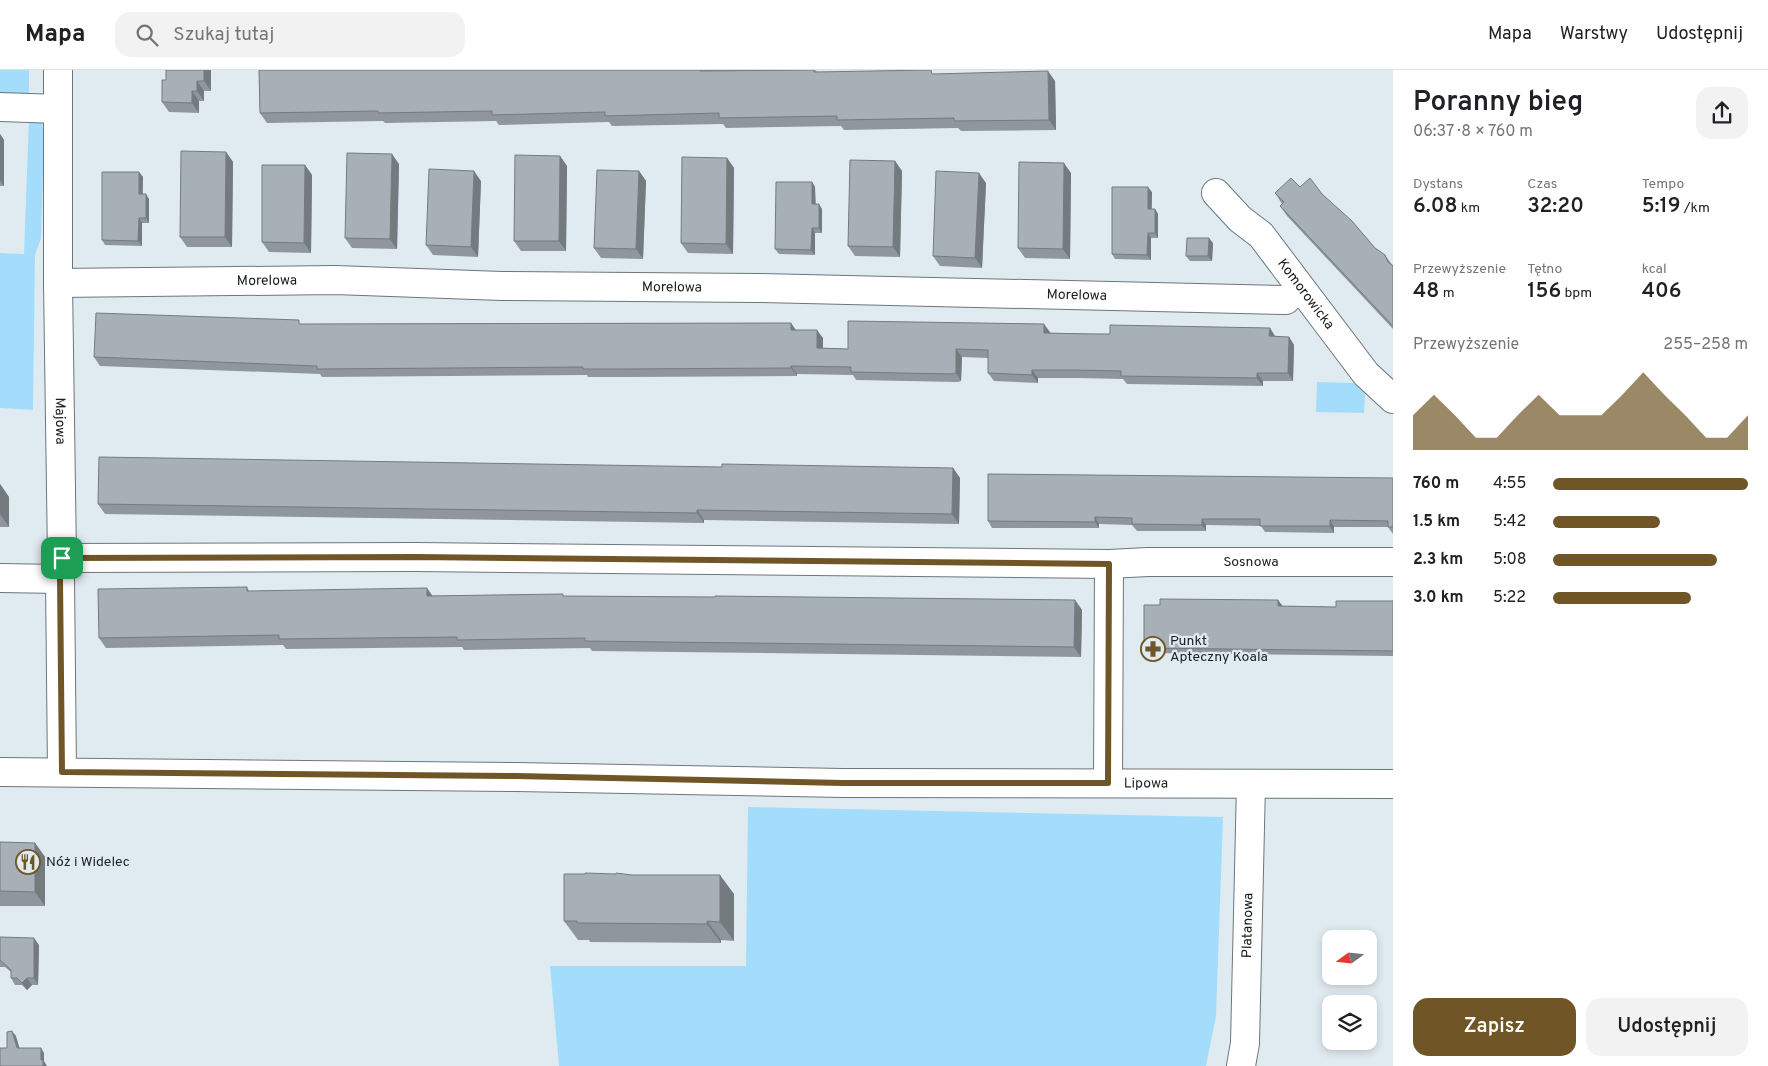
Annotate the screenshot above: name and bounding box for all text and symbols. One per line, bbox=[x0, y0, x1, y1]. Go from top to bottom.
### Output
search box bbox=[115, 12, 465, 57]
text: Mapa bbox=[25, 20, 85, 50]
icon: search bbox=[133, 21, 161, 49]
text: Szukaj tutaj bbox=[173, 23, 274, 47]
text: Mapa bbox=[1488, 23, 1532, 46]
text: Warstwy bbox=[1560, 23, 1628, 46]
text: Udostępnij bbox=[1656, 23, 1743, 46]
text: Poranny bieg bbox=[1413, 85, 1583, 121]
button: share bbox=[1696, 87, 1748, 139]
text: 06:37 · 8 × 760 m bbox=[1413, 122, 1533, 142]
text: Dystans bbox=[1413, 176, 1463, 193]
text: Czas bbox=[1527, 176, 1557, 193]
text: Tempo bbox=[1642, 176, 1684, 193]
text: 6.08 bbox=[1413, 193, 1458, 220]
text: 32:20 bbox=[1527, 193, 1584, 220]
text: 5:19 bbox=[1642, 193, 1681, 220]
text: km bbox=[1458, 200, 1480, 217]
text: /km bbox=[1681, 200, 1710, 217]
street label: Komorowicka bbox=[1274, 255, 1338, 333]
text: Przewyższenie bbox=[1413, 261, 1506, 278]
text: Tętno bbox=[1527, 261, 1562, 278]
text: kcal bbox=[1642, 261, 1667, 278]
street label: Morelowa bbox=[237, 272, 297, 290]
text: 48 bbox=[1413, 278, 1439, 305]
text: 156 bbox=[1527, 278, 1561, 305]
text: 406 bbox=[1642, 278, 1681, 305]
street label: Morelowa bbox=[642, 279, 702, 296]
text: m bbox=[1439, 285, 1455, 302]
text: bpm bbox=[1561, 285, 1592, 302]
street label: Morelowa bbox=[1046, 286, 1107, 304]
text: Przewyższenie bbox=[1413, 335, 1519, 355]
text: 255–258 m bbox=[1663, 335, 1748, 355]
street label: Majowa bbox=[51, 397, 69, 445]
text: 760 m bbox=[1413, 474, 1459, 494]
text: 4:55 bbox=[1493, 474, 1526, 494]
text: 1.5 km bbox=[1413, 512, 1460, 532]
text: 5:42 bbox=[1493, 512, 1526, 532]
pin bbox=[41, 537, 83, 579]
icon: arrive bbox=[48, 544, 76, 572]
text: 2.3 km bbox=[1413, 550, 1463, 570]
text: 5:08 bbox=[1493, 550, 1527, 570]
street label: Sosnowa bbox=[1223, 554, 1279, 571]
text: 3.0 km bbox=[1413, 588, 1464, 608]
text: 5:22 bbox=[1493, 588, 1526, 608]
place label: Punkt Apteczny Koala bbox=[1170, 633, 1268, 666]
pharmacy icon: Punkt Apteczny Koala bbox=[1140, 636, 1166, 662]
street label: Lipowa bbox=[1124, 775, 1168, 792]
restaurant icon: Nóż i Widelec bbox=[15, 849, 41, 875]
place label: Nóż i Widelec bbox=[46, 854, 130, 871]
street label: Platanowa bbox=[1238, 892, 1257, 958]
north arrow bbox=[1322, 930, 1378, 985]
map controls bbox=[1322, 930, 1377, 1050]
button: layers bbox=[1322, 995, 1377, 1050]
button: Zapisz bbox=[1413, 998, 1576, 1056]
button: Udostępnij bbox=[1586, 998, 1748, 1056]

